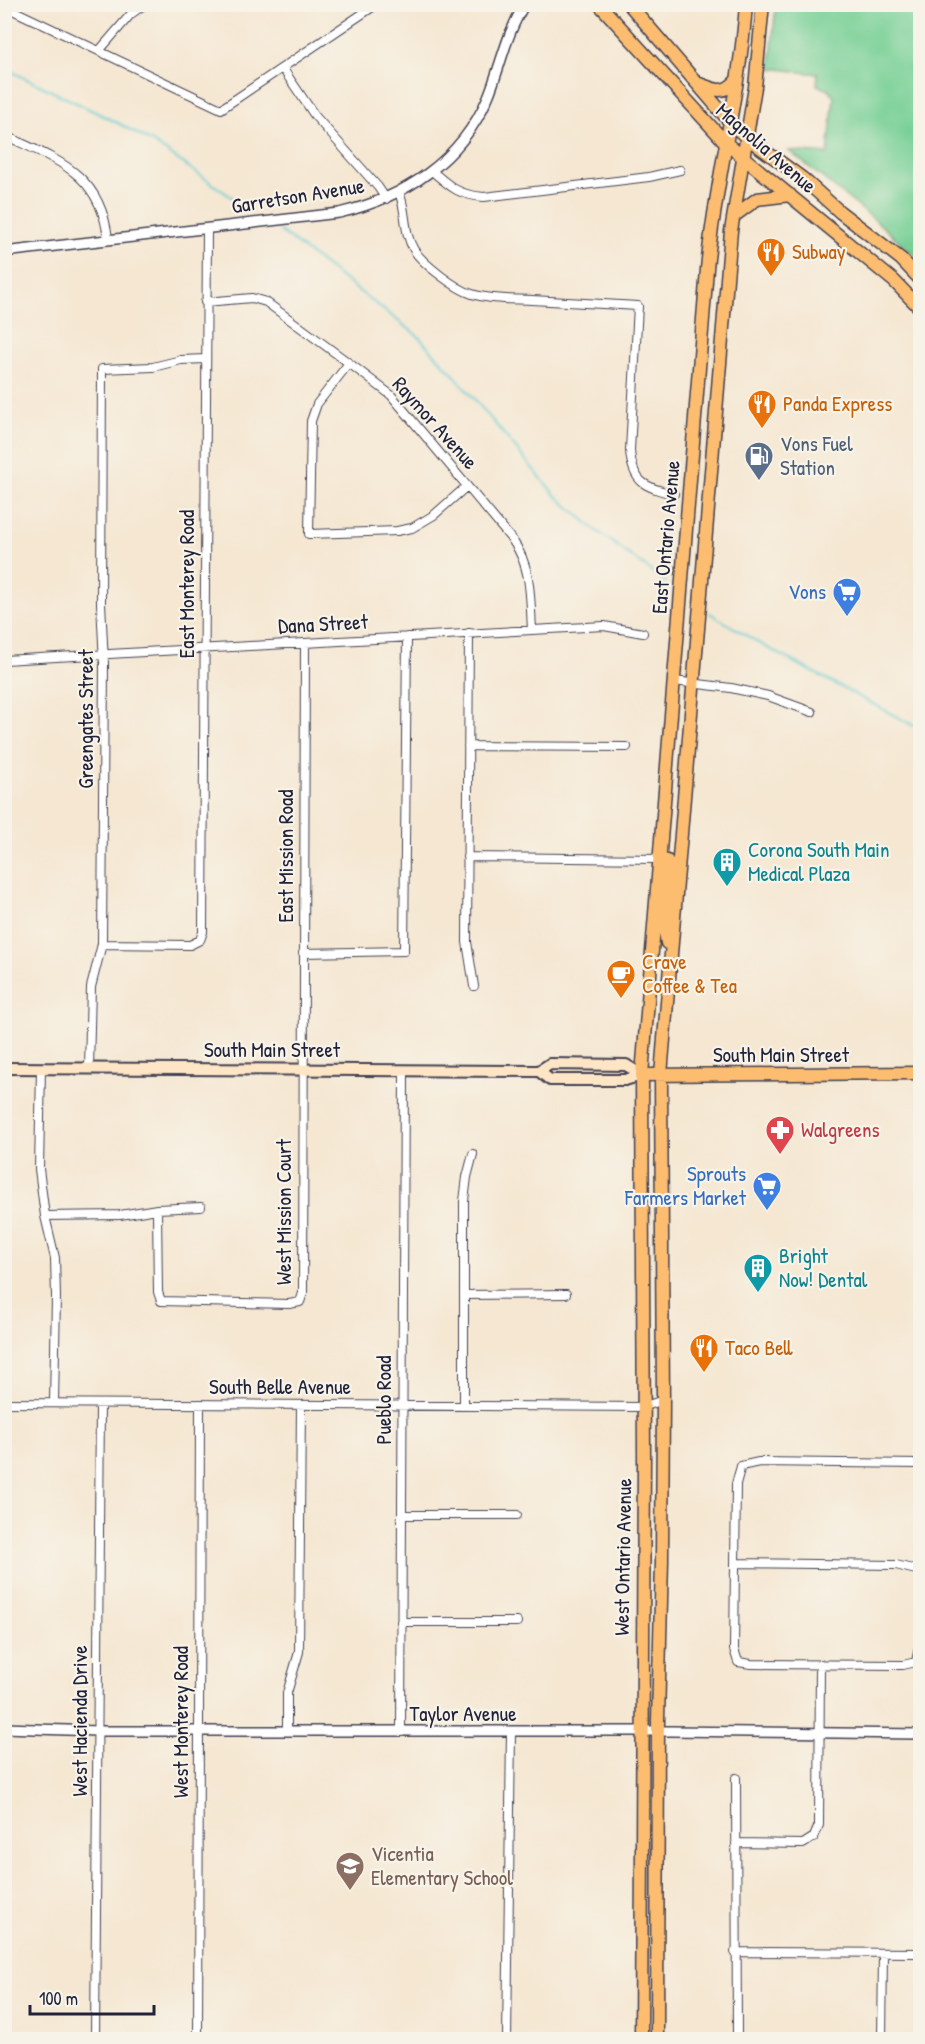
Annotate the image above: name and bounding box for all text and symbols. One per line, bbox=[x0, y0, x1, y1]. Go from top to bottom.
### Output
street label: Magnolia Avenue bbox=[710, 96, 823, 199]
street label: Garretson Avenue bbox=[229, 171, 366, 220]
restaurant icon: Subway bbox=[755, 236, 787, 278]
place label: Subway bbox=[792, 237, 846, 266]
street label: Raymor Avenue bbox=[386, 370, 485, 475]
restaurant icon: Panda Express bbox=[746, 388, 778, 430]
place label: Panda Express bbox=[783, 389, 892, 418]
place label: Vons Fuel Station bbox=[780, 429, 853, 482]
fuel station icon: Vons Fuel Station bbox=[743, 440, 775, 482]
street label: East Ontario Avenue bbox=[644, 459, 687, 615]
street label: East Monterey Road bbox=[172, 510, 201, 658]
supermarket icon: Vons bbox=[831, 576, 863, 618]
place label: Vons bbox=[788, 577, 826, 606]
street label: Dana Street bbox=[277, 607, 369, 640]
street label: Greengates Street bbox=[71, 649, 100, 789]
street label: East Mission Road bbox=[271, 790, 300, 922]
place label: Corona South Main Medical Plaza bbox=[748, 835, 889, 888]
building icon: Corona South Main Medical Plaza bbox=[711, 846, 743, 888]
place label: Crave Coffee & Tea bbox=[642, 947, 737, 1000]
cafe icon: Crave Coffee & Tea bbox=[605, 958, 637, 1000]
street label: South Main Street bbox=[204, 1035, 341, 1064]
street label: South Main Street bbox=[713, 1040, 850, 1069]
pharmacy icon: Walgreens bbox=[764, 1114, 796, 1156]
place label: Walgreens bbox=[801, 1115, 879, 1144]
street label: West Mission Court bbox=[269, 1138, 298, 1285]
place label: Sprouts Farmers Market bbox=[624, 1159, 747, 1212]
supermarket icon: Sprouts Farmers Market bbox=[751, 1170, 783, 1212]
place label: Bright Now! Dental bbox=[779, 1241, 868, 1294]
building icon: Bright Now! Dental bbox=[742, 1252, 774, 1294]
restaurant icon: Taco Bell bbox=[688, 1332, 720, 1374]
place label: Taco Bell bbox=[725, 1333, 794, 1362]
street label: Pueblo Road bbox=[369, 1356, 398, 1444]
street label: South Belle Avenue bbox=[209, 1372, 351, 1401]
street label: West Ontario Avenue bbox=[607, 1478, 638, 1636]
street label: West Hacienda Drive bbox=[65, 1646, 94, 1796]
street label: West Monterey Road bbox=[166, 1646, 195, 1798]
street label: Taylor Avenue bbox=[409, 1699, 517, 1728]
place label: Vicentia Elementary School bbox=[371, 1839, 513, 1892]
school or university icon: Vicentia Elementary School bbox=[334, 1850, 366, 1892]
scale bar bbox=[30, 1978, 154, 2016]
text: 100 m bbox=[39, 1986, 78, 2011]

